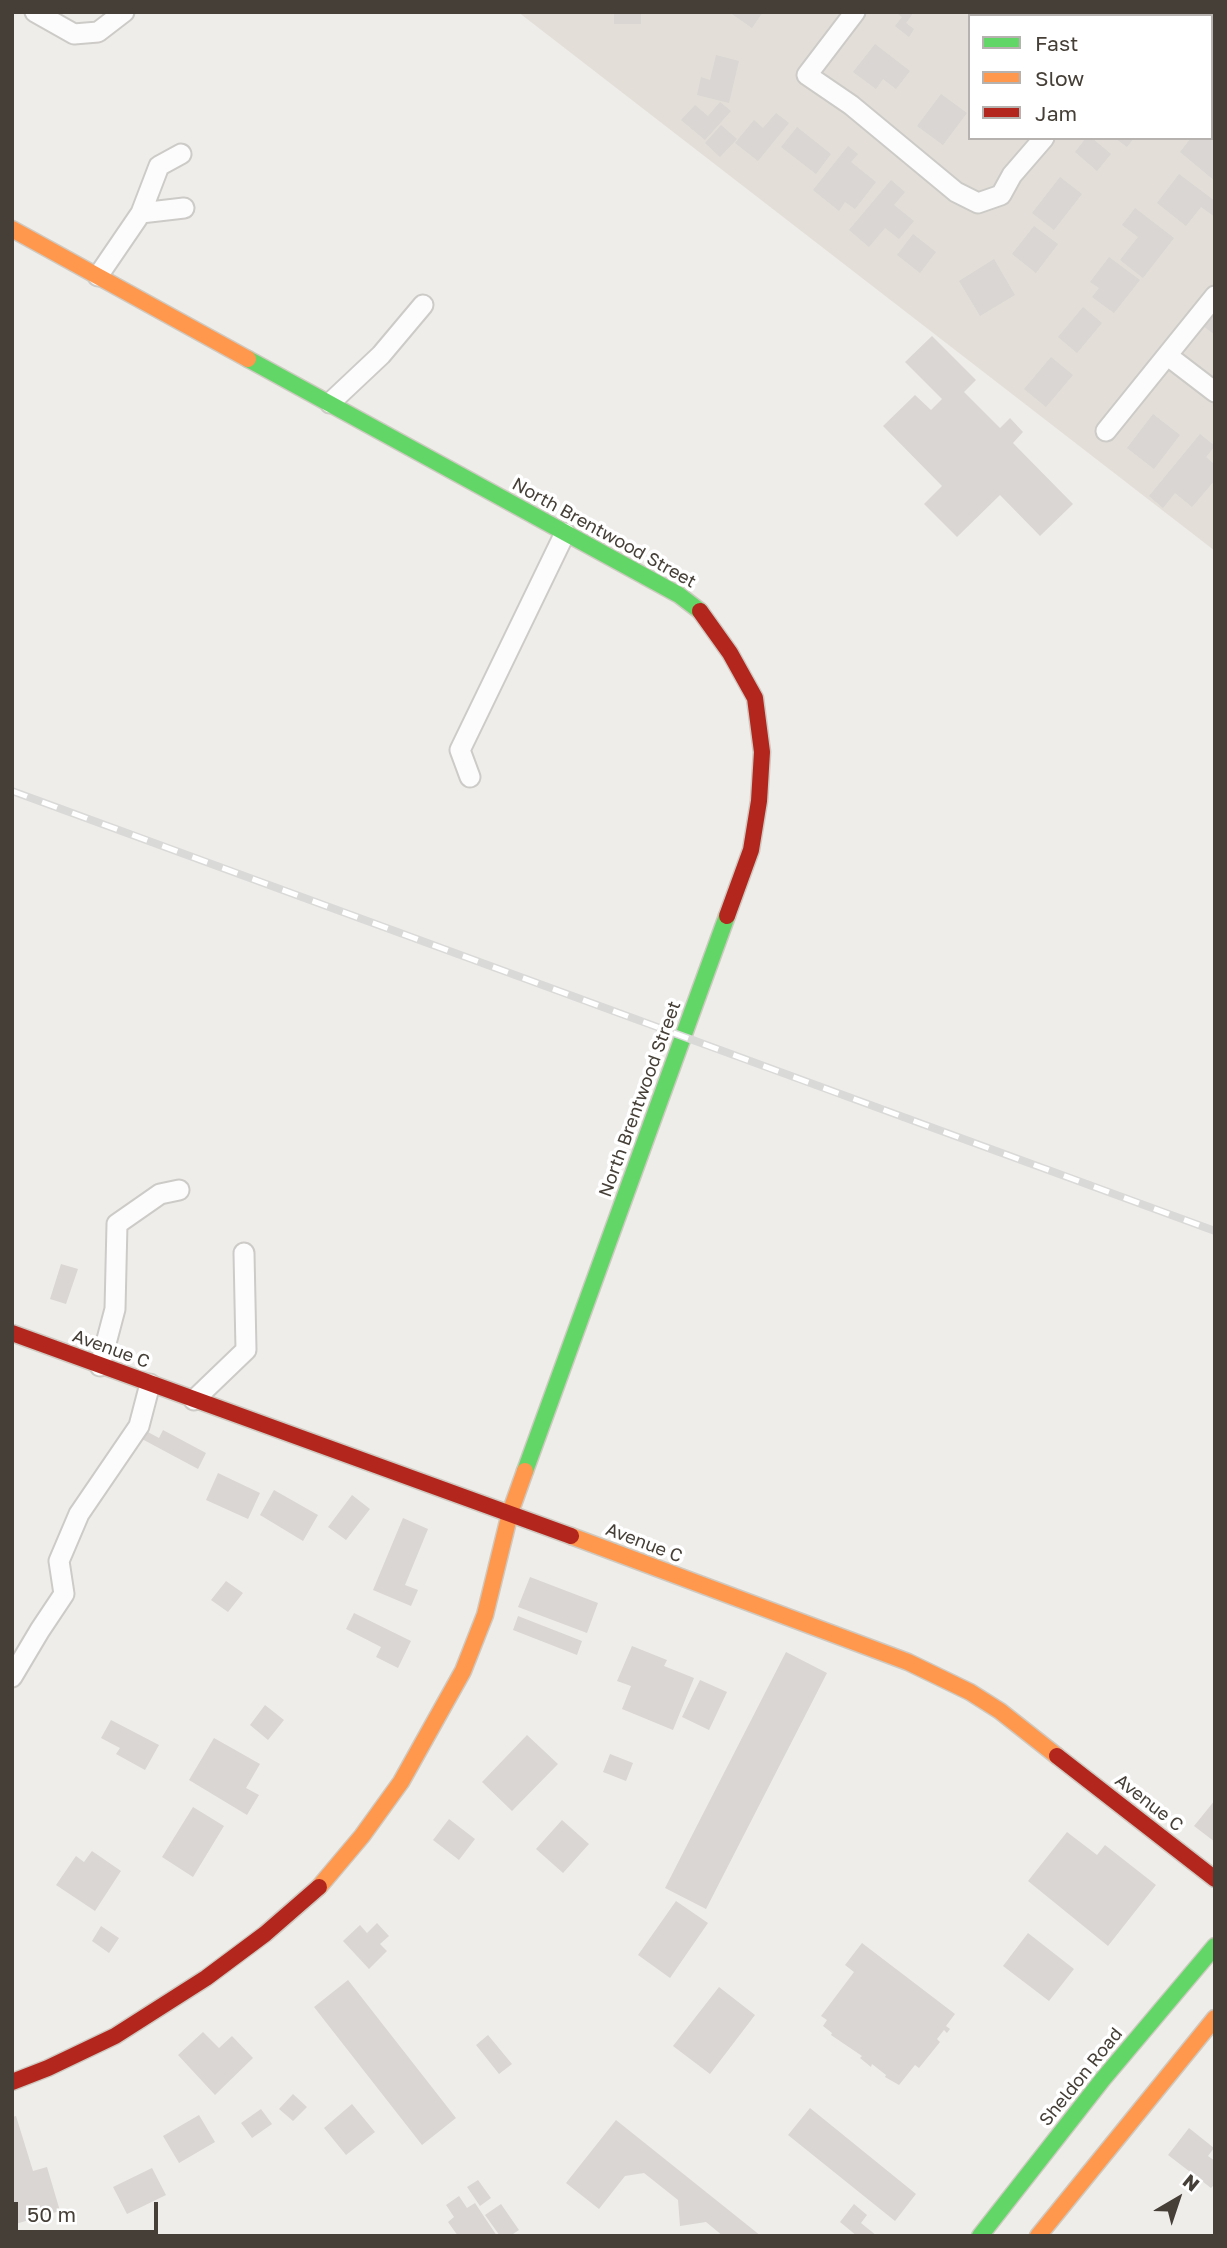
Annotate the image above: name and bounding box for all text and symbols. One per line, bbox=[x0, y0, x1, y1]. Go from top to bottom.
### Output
legend bbox=[968, 14, 1213, 140]
text: Fast bbox=[1035, 30, 1078, 56]
text: Slow bbox=[1035, 65, 1084, 91]
text: Jam bbox=[1035, 100, 1077, 126]
street label: North Brentwood Street bbox=[508, 473, 700, 593]
street label: North Brentwood Street bbox=[594, 998, 686, 1200]
street label: Avenue C bbox=[70, 1325, 152, 1373]
street label: Avenue C bbox=[603, 1519, 685, 1567]
street label: Avenue C bbox=[1111, 1770, 1187, 1836]
street label: Sheldon Road bbox=[1035, 2024, 1127, 2130]
north arrow bbox=[1143, 2164, 1213, 2234]
text: N bbox=[1179, 2169, 1204, 2196]
scale bar bbox=[18, 2188, 161, 2232]
text: 50 m bbox=[27, 2201, 76, 2227]

